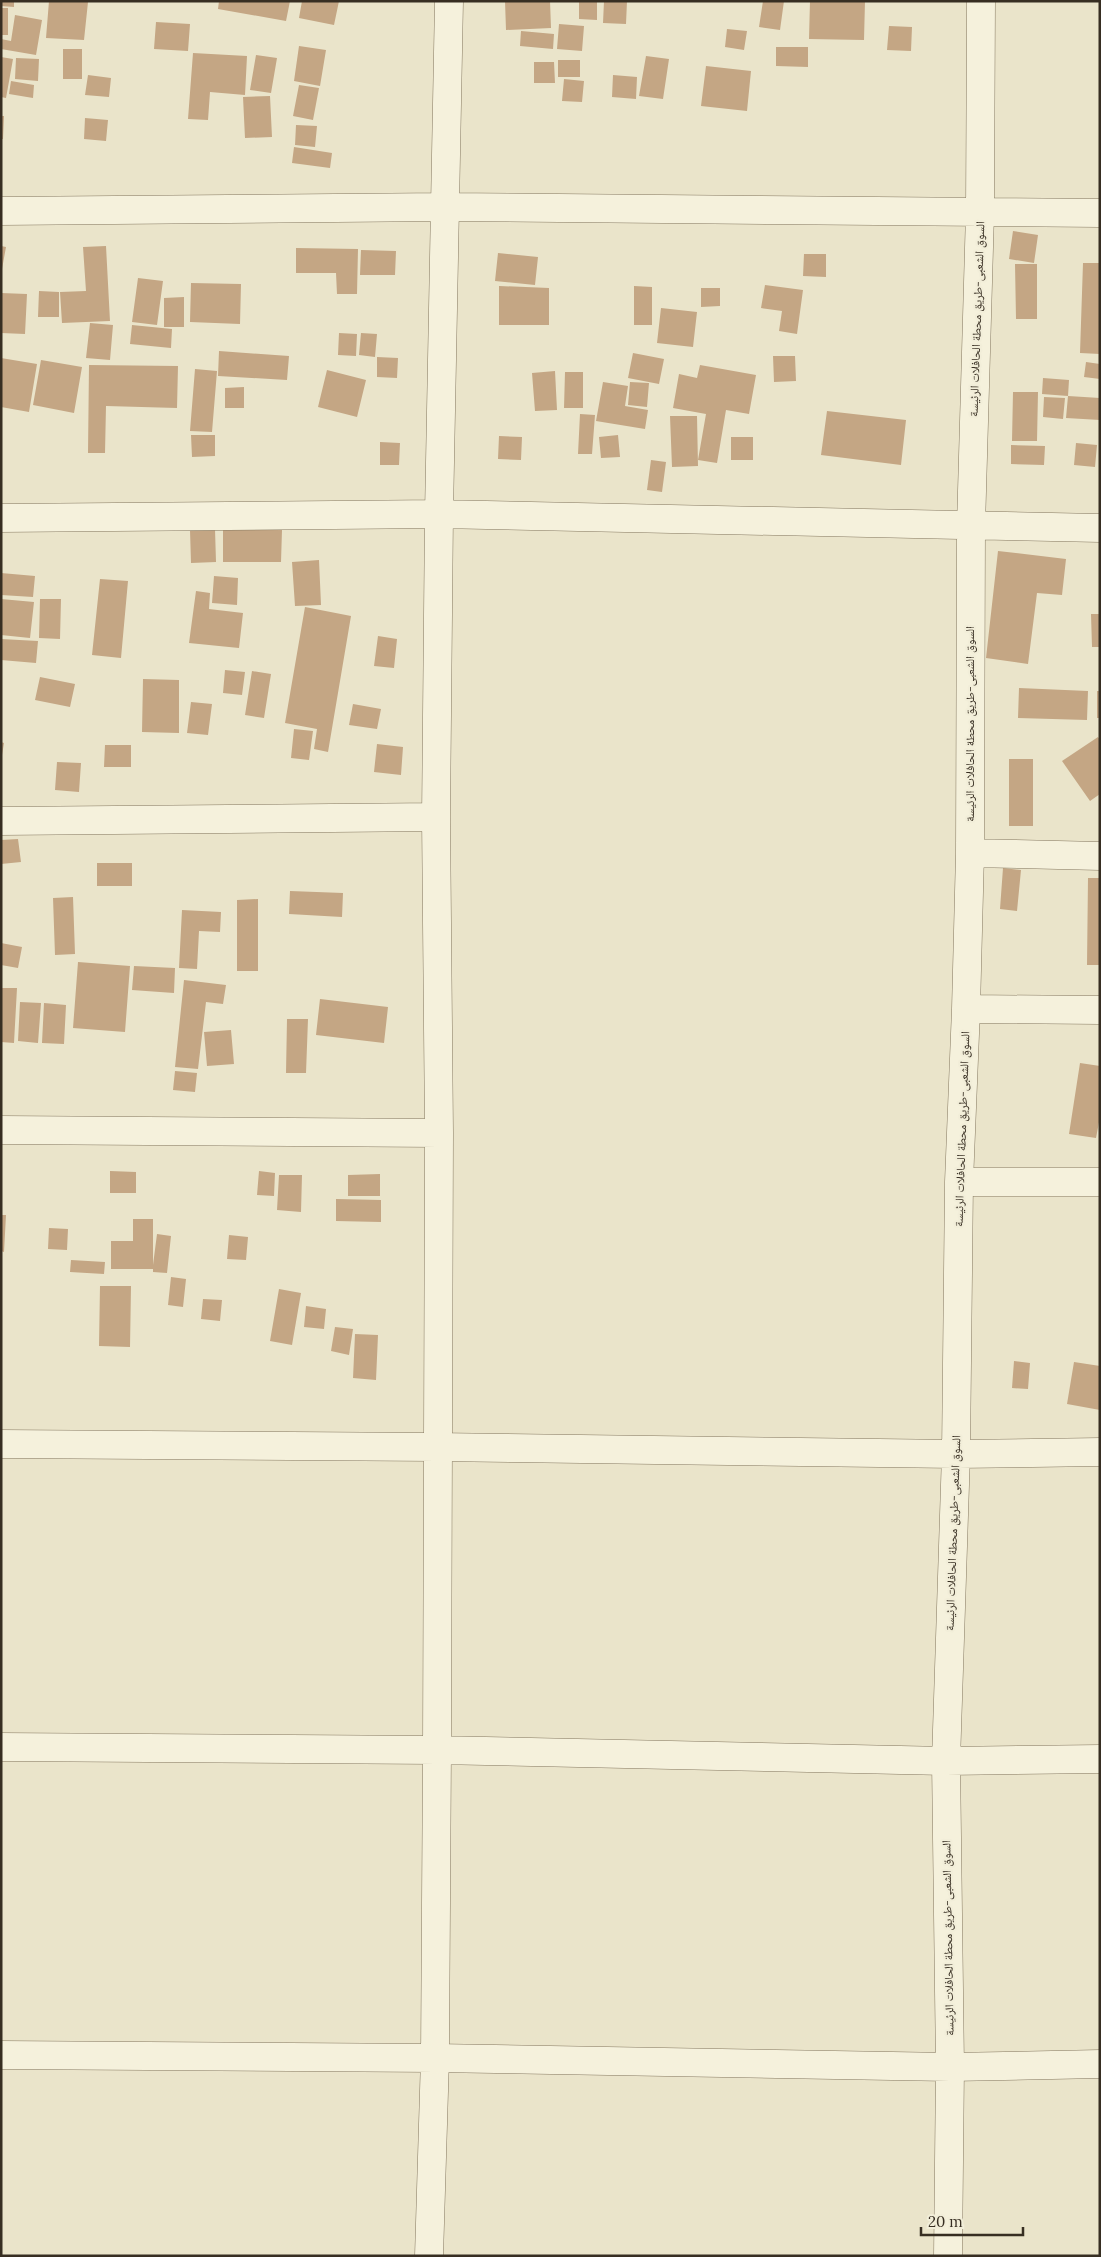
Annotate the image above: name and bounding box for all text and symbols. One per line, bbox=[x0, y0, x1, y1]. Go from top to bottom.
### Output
street label: السوق الشعبى-طريق محطة الحافلات الرئيسة bbox=[966, 221, 988, 417]
street label: السوق الشعبى-طريق محطة الحافلات الرئيسة bbox=[962, 626, 977, 822]
street label: السوق الشعبى-طريق محطة الحافلات الرئيسة bbox=[951, 1031, 973, 1227]
street label: السوق الشعبى-طريق محطة الحافلات الرئيسة bbox=[942, 1435, 964, 1631]
street label: السوق الشعبى-طريق محطة الحافلات الرئيسة bbox=[938, 1840, 957, 2036]
scale bar bbox=[921, 2204, 1024, 2236]
text: 20 m bbox=[928, 2212, 963, 2231]

